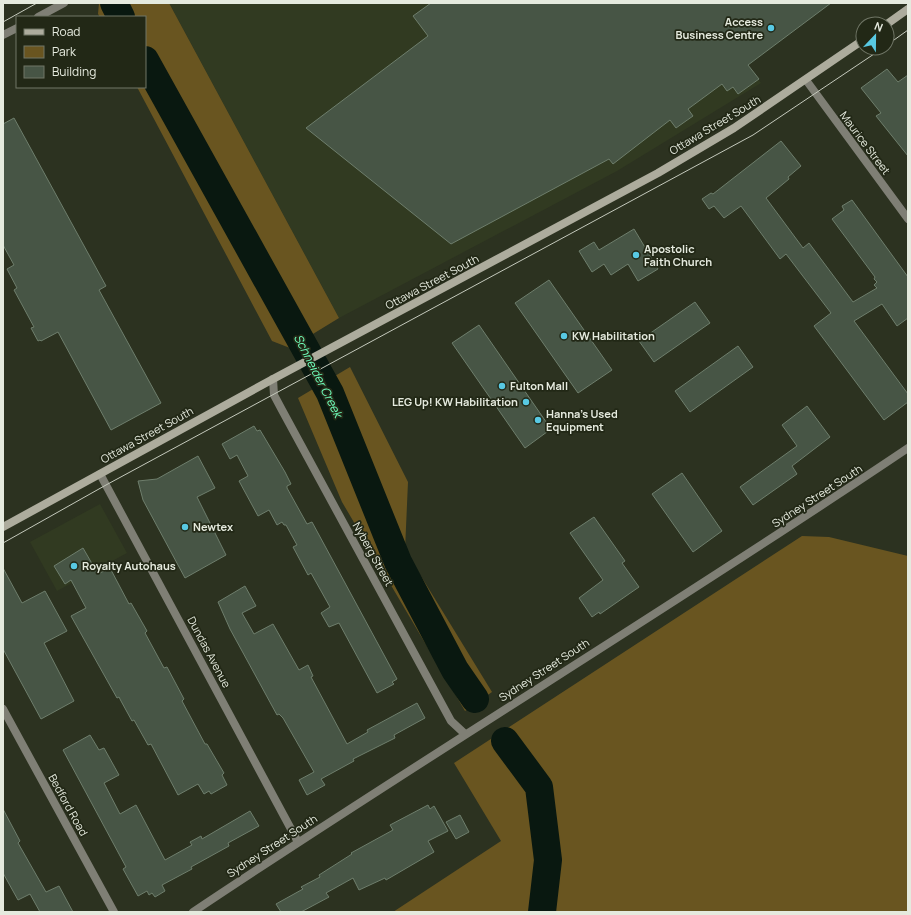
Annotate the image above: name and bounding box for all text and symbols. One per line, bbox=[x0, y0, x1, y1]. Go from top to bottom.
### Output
place label: Access Business Centre bbox=[675, 14, 763, 42]
legend bbox=[16, 16, 146, 88]
north arrow bbox=[855, 16, 895, 56]
text: N bbox=[872, 18, 885, 35]
text: Road bbox=[52, 23, 80, 40]
marker: Access Business Centre bbox=[766, 23, 776, 33]
text: Park bbox=[52, 43, 77, 60]
text: Building bbox=[52, 63, 96, 80]
street label: Ottawa Street South bbox=[666, 91, 763, 158]
street label: Maurice Street bbox=[837, 108, 894, 177]
place label: Apostolic Faith Church bbox=[644, 241, 712, 269]
marker: Apostolic Faith Church bbox=[631, 250, 641, 260]
street label: Ottawa Street South bbox=[382, 251, 481, 313]
place label: KW Habilitation bbox=[572, 328, 655, 343]
water label: Schneider Creek bbox=[290, 331, 348, 422]
marker: KW Habilitation bbox=[559, 331, 569, 341]
place label: Fulton Mall bbox=[510, 378, 568, 393]
marker: Fulton Mall bbox=[497, 381, 507, 391]
place label: LEG Up! KW Habilitation bbox=[392, 394, 518, 409]
marker: LEG Up! KW Habilitation bbox=[521, 397, 531, 407]
street label: Ottawa Street South bbox=[98, 403, 196, 466]
place label: Hanna's Used Equipment bbox=[546, 406, 618, 434]
marker: Hanna's Used Equipment bbox=[533, 415, 543, 425]
street label: Sydney Street South bbox=[769, 461, 865, 530]
place label: Newtex bbox=[193, 519, 233, 534]
street label: Nyberg Street bbox=[350, 519, 397, 588]
marker: Newtex bbox=[180, 522, 190, 532]
place label: Royalty Autohaus bbox=[82, 558, 176, 573]
marker: Royalty Autohaus bbox=[69, 561, 79, 571]
street label: Dundas Avenue bbox=[184, 614, 235, 691]
street label: Sydney Street South bbox=[496, 635, 592, 704]
street label: Bedford Road bbox=[45, 771, 92, 838]
street label: Sydney Street South bbox=[224, 811, 320, 880]

